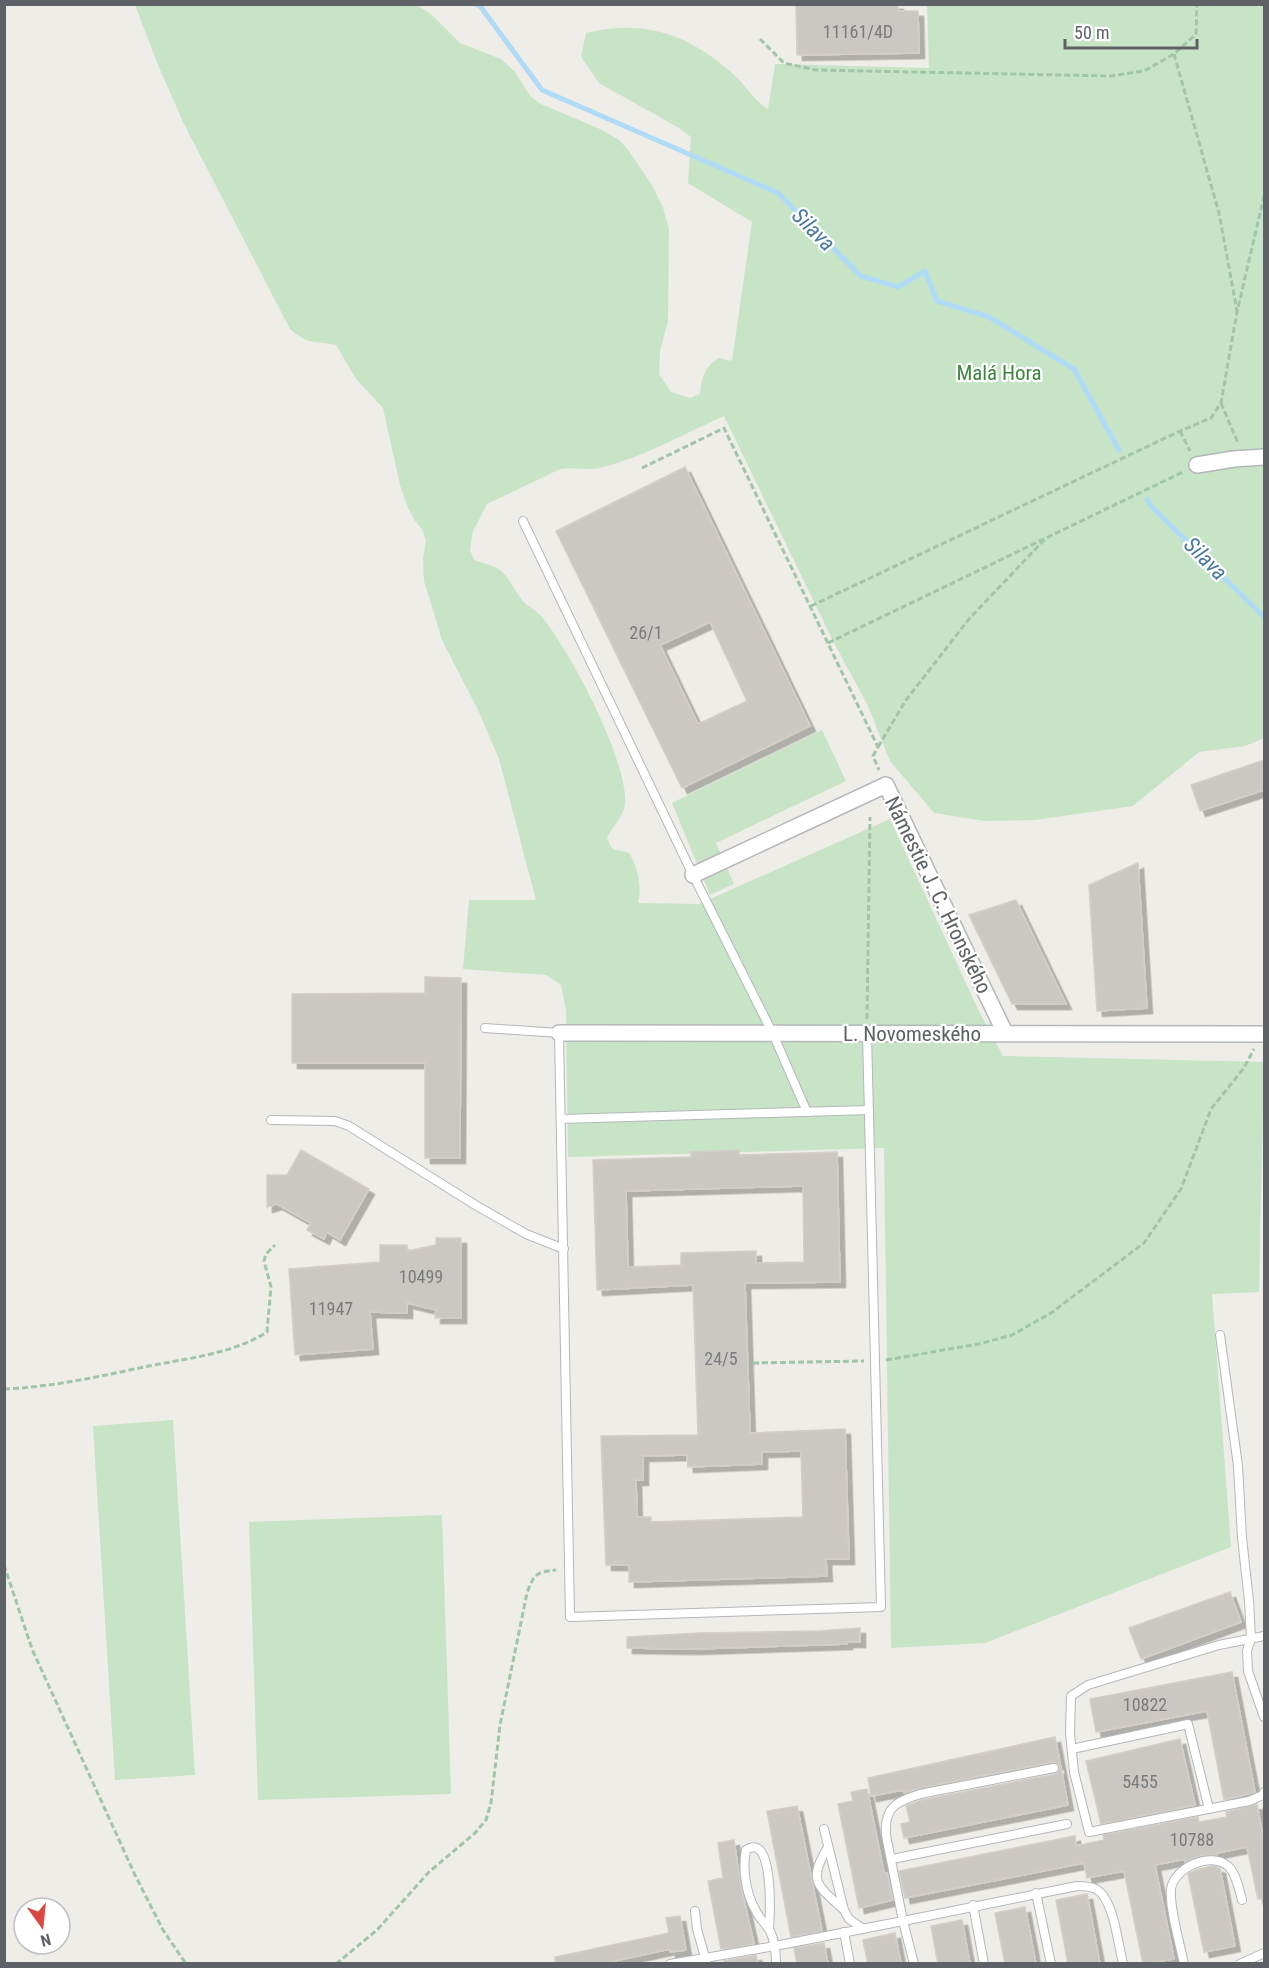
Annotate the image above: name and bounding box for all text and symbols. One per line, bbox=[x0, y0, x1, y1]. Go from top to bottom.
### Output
scale bar bbox=[1065, 12, 1197, 50]
house number: 11161/4D bbox=[823, 21, 893, 42]
text: 50 m bbox=[1074, 22, 1109, 43]
water label: Silava bbox=[787, 203, 840, 256]
park label: Malá Hora bbox=[956, 361, 1042, 385]
water label: Silava bbox=[1179, 532, 1232, 585]
house number: 26/1 bbox=[629, 622, 663, 643]
street label: Námestie J. C. Hronského bbox=[880, 793, 996, 997]
street label: L. Novomeského bbox=[843, 1022, 981, 1046]
house number: 10499 bbox=[399, 1266, 443, 1287]
house number: 11947 bbox=[309, 1298, 353, 1319]
house number: 24/5 bbox=[704, 1348, 738, 1369]
house number: 10822 bbox=[1123, 1694, 1167, 1715]
house number: 5455 bbox=[1122, 1771, 1158, 1792]
house number: 10788 bbox=[1170, 1829, 1214, 1850]
north arrow bbox=[12, 1896, 72, 1956]
text: N bbox=[39, 1930, 53, 1950]

